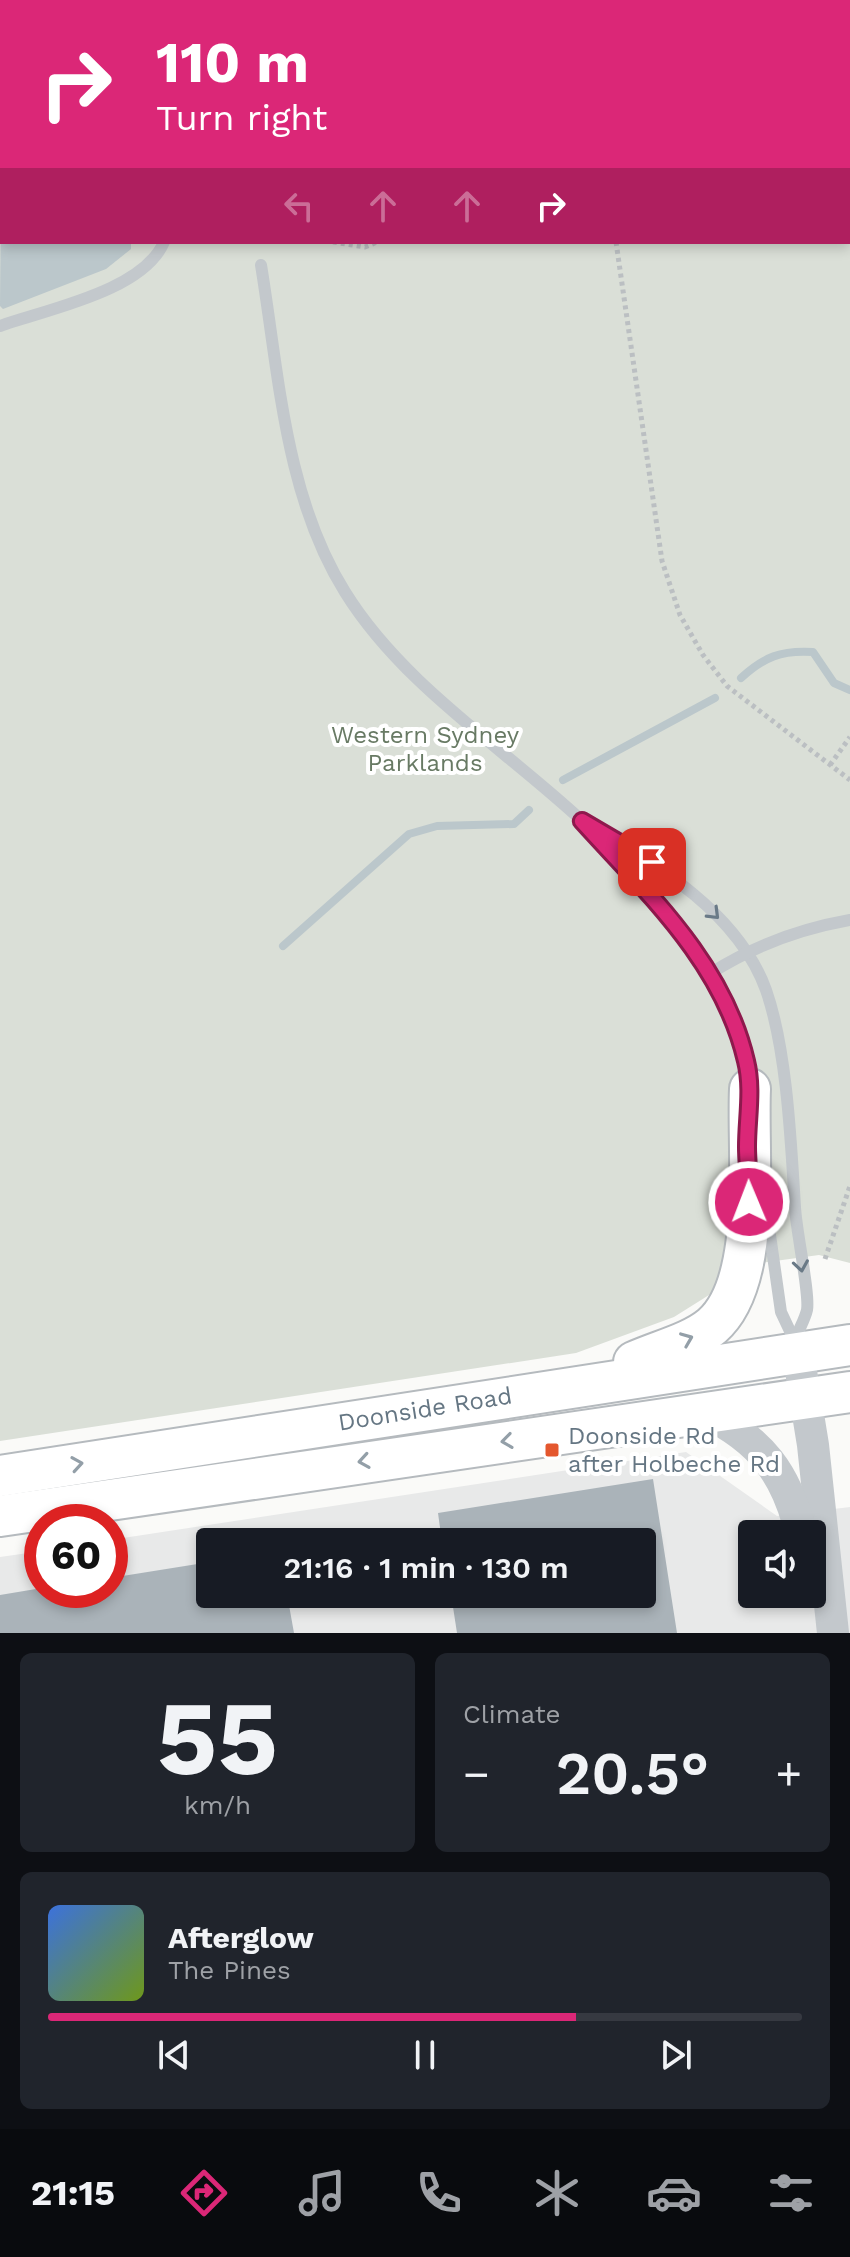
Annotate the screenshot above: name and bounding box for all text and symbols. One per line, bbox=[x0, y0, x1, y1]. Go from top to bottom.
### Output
text: 110 m bbox=[156, 30, 309, 96]
icon: right bbox=[24, 32, 128, 136]
text: Turn right bbox=[156, 97, 327, 139]
icon: left bbox=[277, 184, 321, 228]
icon: ahead bbox=[361, 184, 405, 228]
icon: ahead bbox=[445, 184, 489, 228]
icon: right bbox=[529, 184, 573, 228]
park label: Western Sydney Parklands bbox=[331, 721, 520, 777]
pin bbox=[618, 828, 686, 896]
icon: arrive bbox=[630, 840, 674, 884]
one-way arrow bbox=[705, 905, 719, 919]
position arrow bbox=[707, 1160, 791, 1244]
one-way arrow bbox=[792, 1260, 809, 1273]
one-way arrow bbox=[679, 1332, 693, 1349]
street label: Doonside Road bbox=[336, 1381, 514, 1437]
place label: Doonside Rd after Holbeche Rd bbox=[568, 1422, 780, 1478]
one-way arrow bbox=[500, 1432, 514, 1449]
marker: Doonside Rd after Holbeche Rd bbox=[543, 1441, 561, 1459]
one-way arrow bbox=[358, 1452, 371, 1469]
one-way arrow bbox=[70, 1456, 84, 1473]
speed limit sign: 60 bbox=[24, 1504, 128, 1608]
map controls bbox=[738, 1520, 826, 1608]
button: sound bbox=[738, 1520, 826, 1608]
text: 21:16 · 1 min · 130 m bbox=[283, 1550, 569, 1585]
text: 55 bbox=[157, 1677, 278, 1799]
text: Climate bbox=[463, 1699, 561, 1729]
text: 20.5° bbox=[556, 1738, 709, 1809]
text: − bbox=[463, 1748, 490, 1800]
text: + bbox=[775, 1748, 802, 1800]
text: km/h bbox=[184, 1790, 251, 1820]
text: Afterglow bbox=[168, 1920, 314, 1955]
text: The Pines bbox=[168, 1955, 291, 1985]
icon: previous bbox=[152, 2033, 196, 2077]
icon: pause bbox=[403, 2033, 447, 2077]
icon: next bbox=[654, 2033, 698, 2077]
icon: directions bbox=[176, 2165, 232, 2221]
icon: music bbox=[294, 2165, 350, 2221]
icon: phone bbox=[411, 2165, 467, 2221]
icon: climate bbox=[529, 2165, 585, 2221]
icon: car bbox=[646, 2165, 702, 2221]
icon: filters bbox=[763, 2165, 819, 2221]
text: 21:15 bbox=[31, 2172, 115, 2214]

